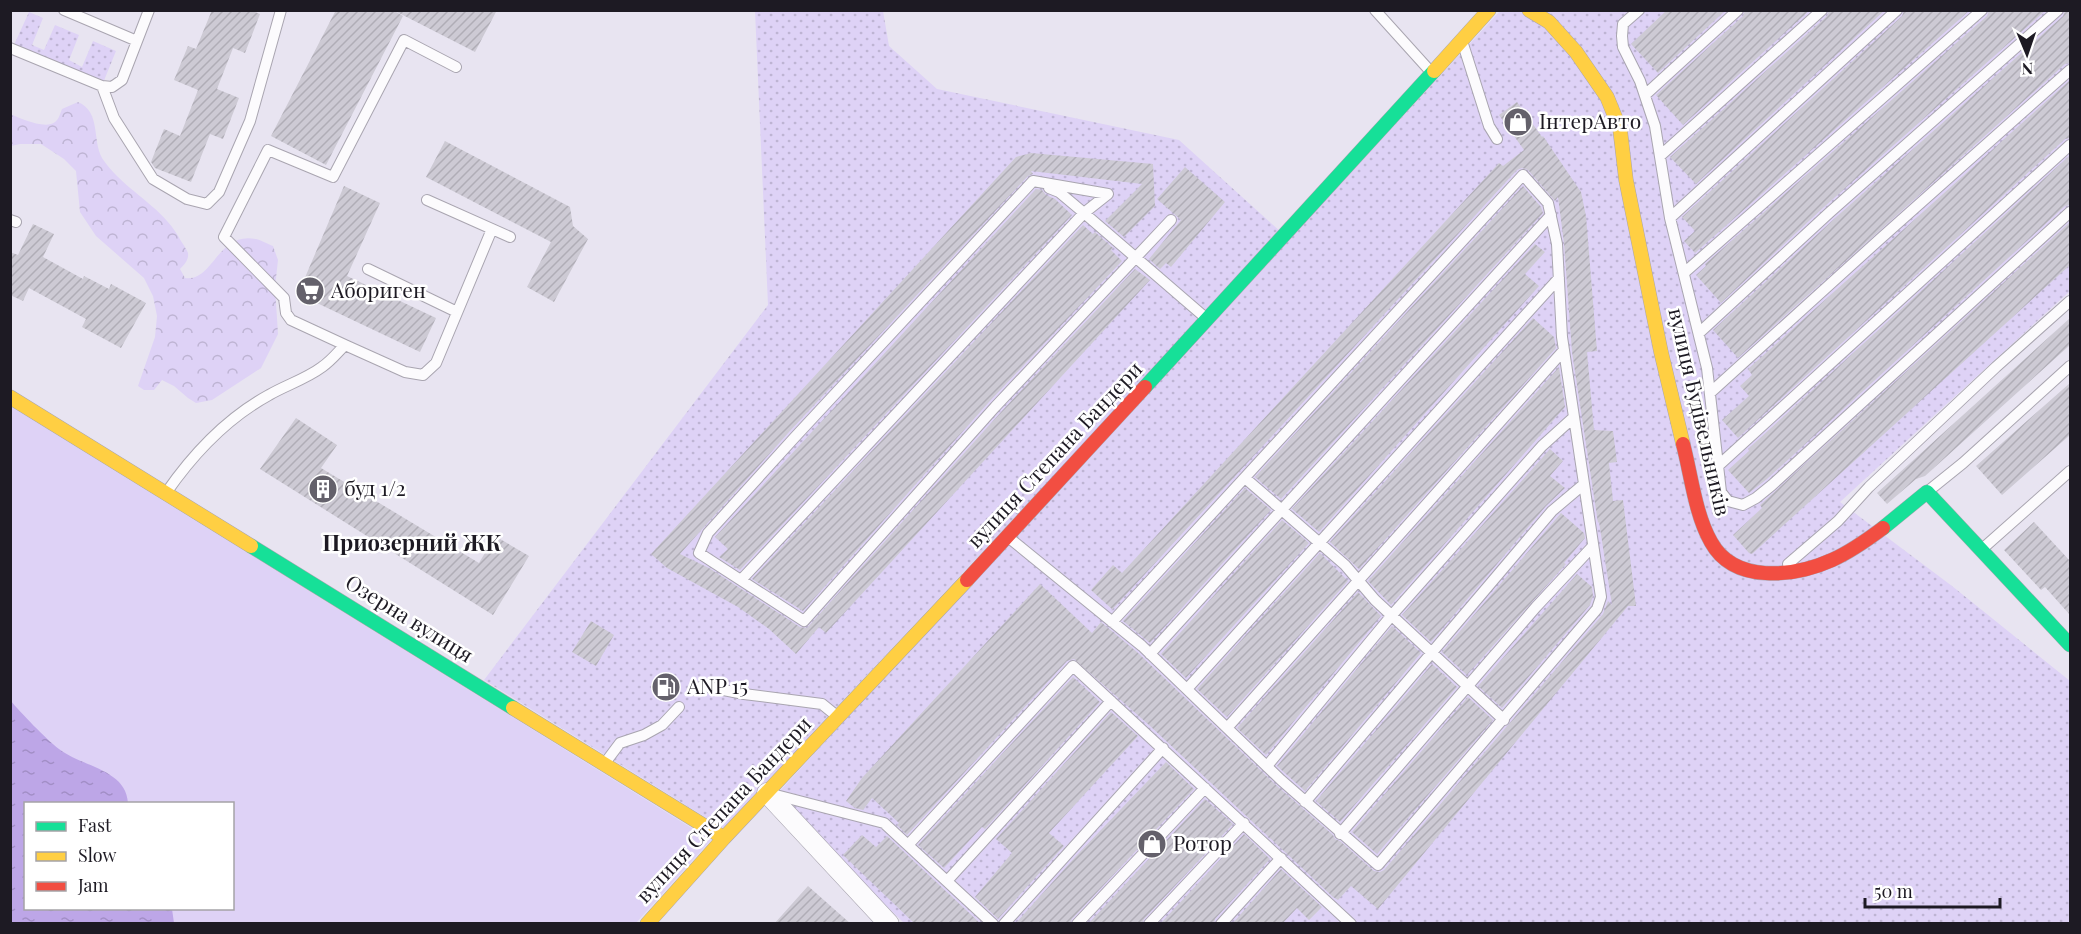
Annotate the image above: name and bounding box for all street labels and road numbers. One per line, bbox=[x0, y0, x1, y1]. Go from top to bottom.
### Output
street label: вулиця Будівельників bbox=[1663, 305, 1738, 518]
street label: вулиця Степана Бандери bbox=[960, 354, 1147, 553]
street label: Озерна вулиця bbox=[341, 567, 479, 668]
street label: вулиця Степана Бандери bbox=[629, 709, 816, 908]

